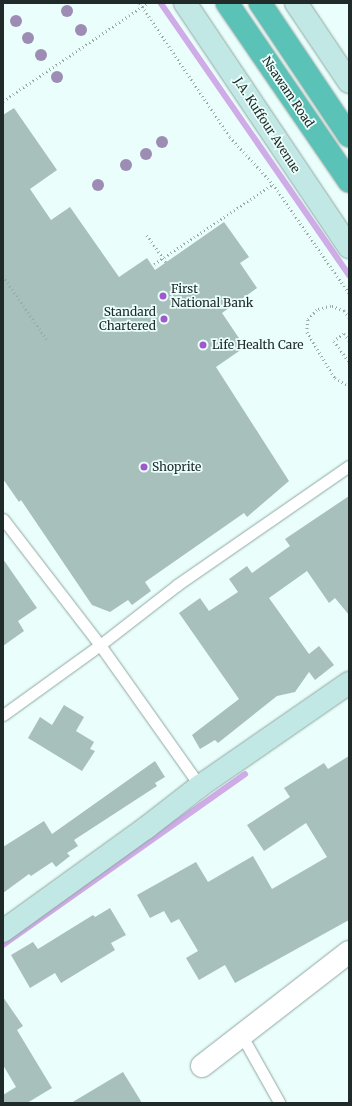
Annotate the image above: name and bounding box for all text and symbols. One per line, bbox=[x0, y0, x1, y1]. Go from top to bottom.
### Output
street label: Nsawam Road bbox=[259, 54, 317, 130]
street label: J.A. Kuffour Avenue bbox=[231, 75, 303, 175]
place label: First National Bank bbox=[171, 282, 253, 310]
marker: First National Bank bbox=[158, 291, 168, 301]
place label: Standard Chartered bbox=[99, 305, 156, 333]
marker: Standard Chartered bbox=[159, 314, 169, 324]
place label: Life Health Care bbox=[212, 338, 304, 352]
marker: Life Health Care bbox=[197, 339, 209, 351]
place label: Shoprite bbox=[152, 460, 201, 474]
marker: Shoprite bbox=[139, 462, 149, 472]

